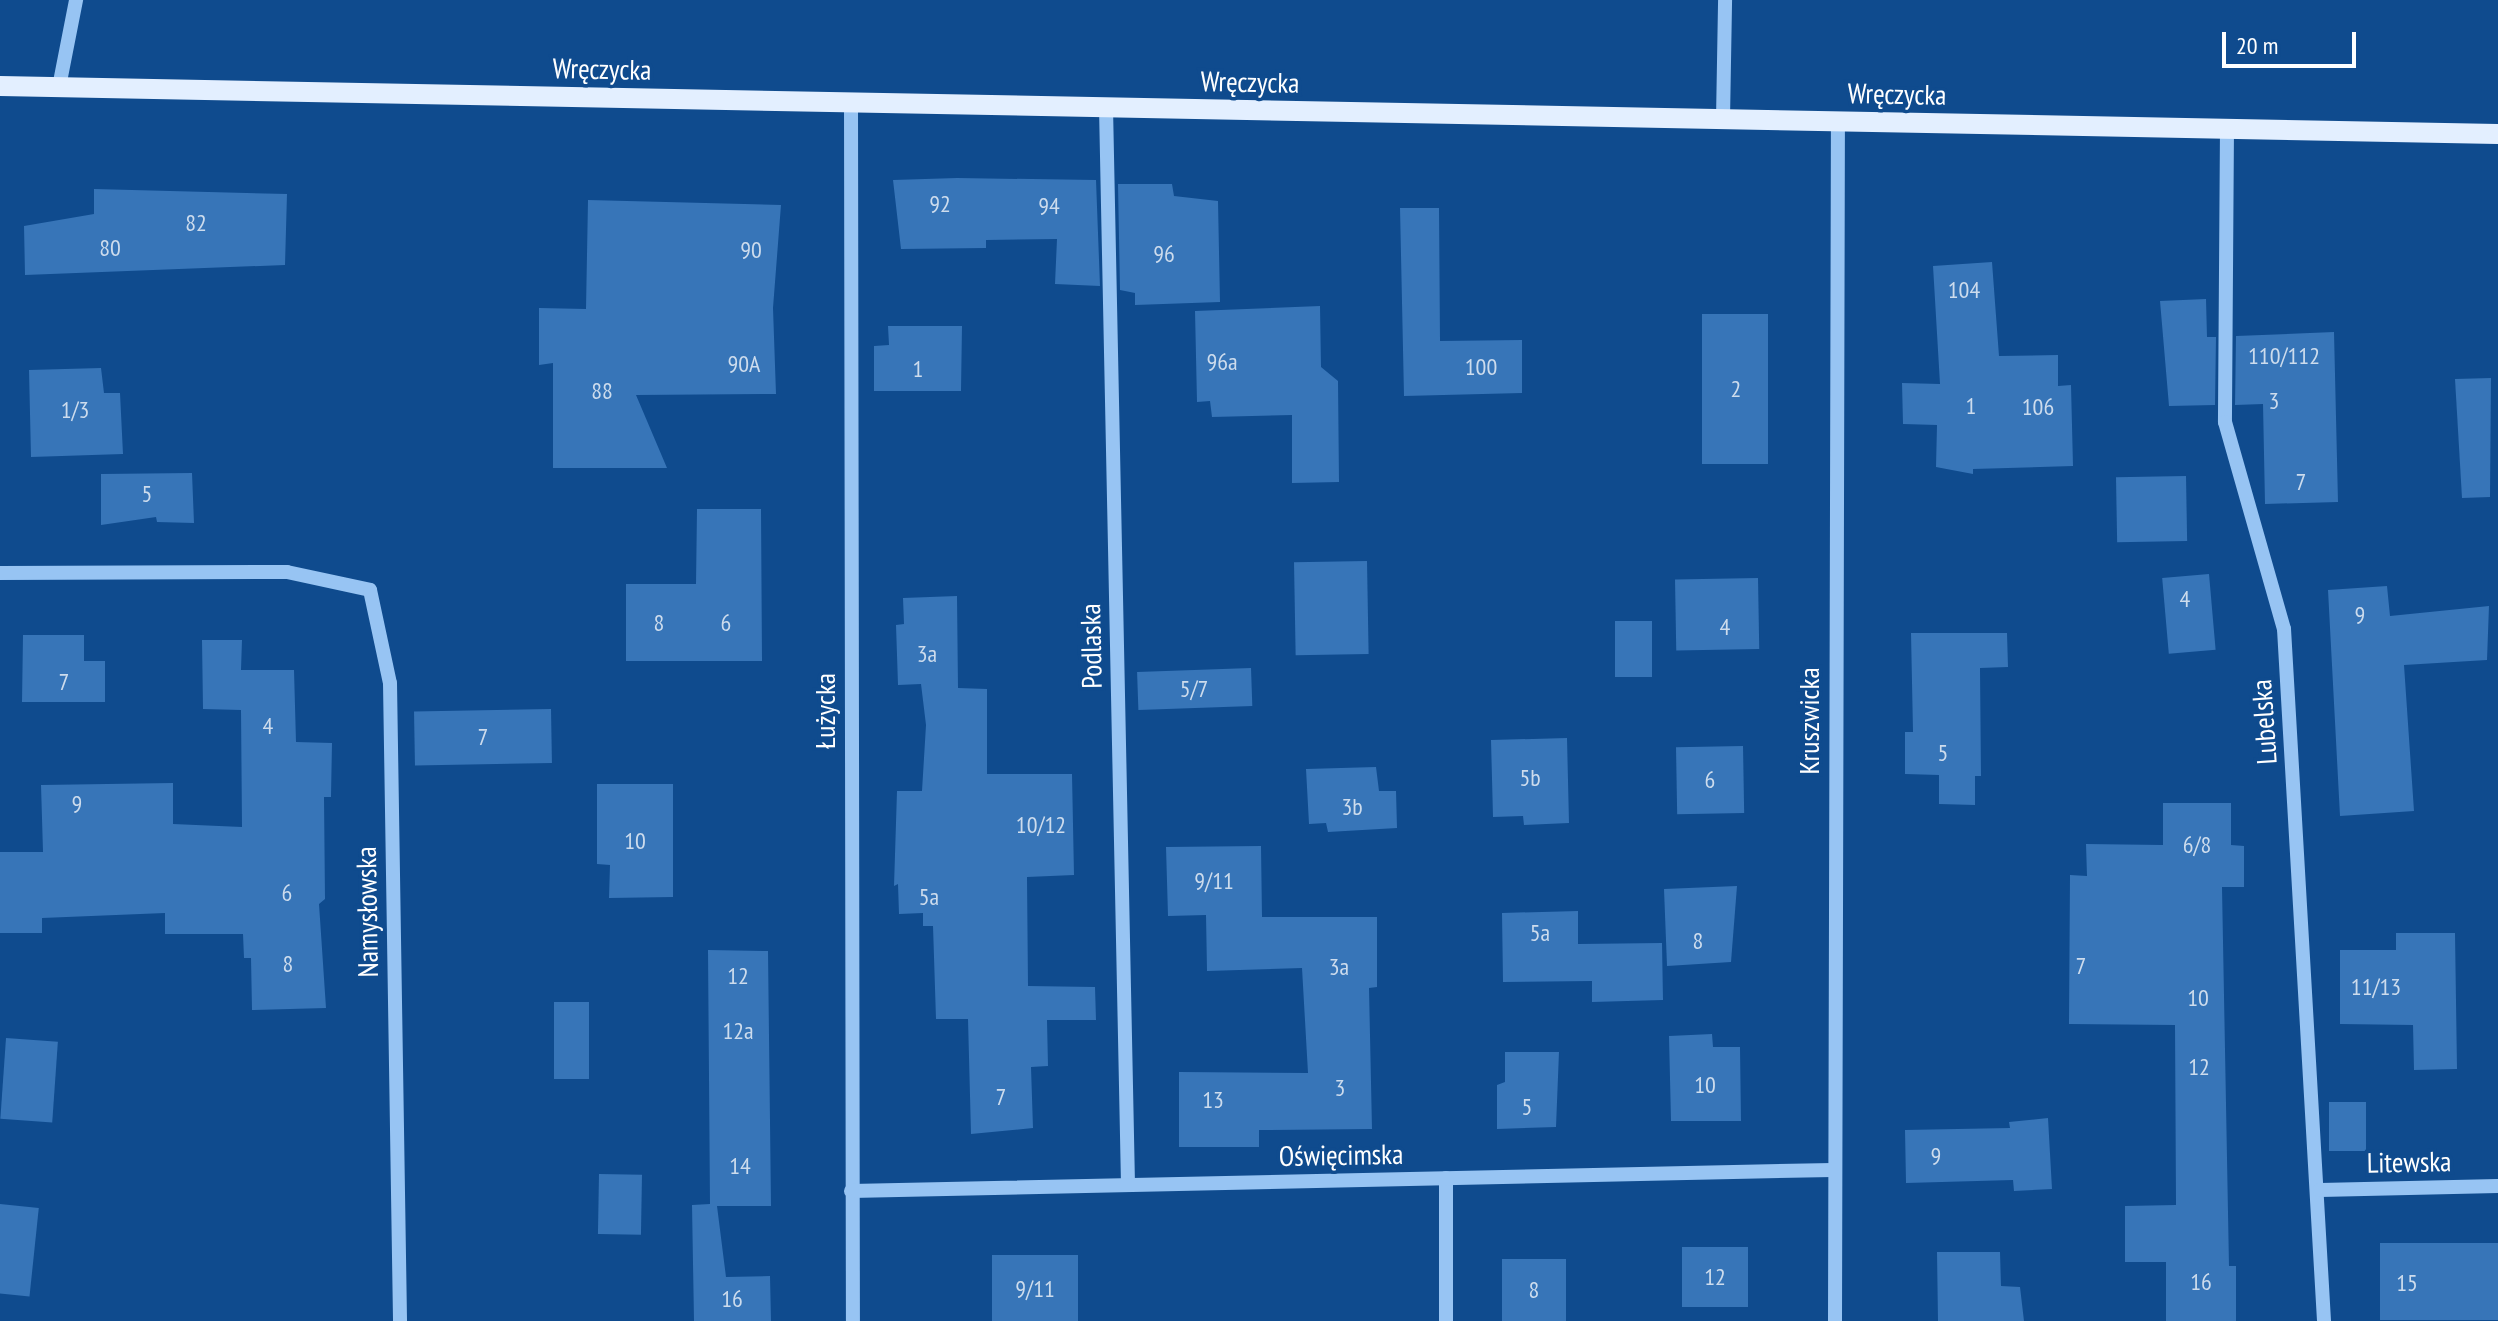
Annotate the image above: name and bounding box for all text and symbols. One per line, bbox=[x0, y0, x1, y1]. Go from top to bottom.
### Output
scale bar bbox=[2226, 16, 2360, 66]
text: 20 m bbox=[2236, 30, 2278, 61]
street label: Wręczycka bbox=[552, 51, 652, 87]
street label: Wręczycka bbox=[1200, 64, 1300, 100]
street label: Wręczycka bbox=[1847, 76, 1947, 112]
house number: 92 bbox=[929, 190, 951, 218]
house number: 94 bbox=[1038, 192, 1060, 220]
house number: 82 bbox=[185, 209, 207, 237]
house number: 80 bbox=[99, 234, 121, 262]
house number: 90 bbox=[740, 236, 762, 264]
house number: 96 bbox=[1153, 240, 1175, 268]
house number: 104 bbox=[1948, 276, 1980, 304]
house number: 110/112 bbox=[2248, 342, 2320, 370]
house number: 96a bbox=[1206, 348, 1238, 376]
house number: 90A bbox=[728, 350, 760, 378]
house number: 100 bbox=[1465, 353, 1497, 381]
house number: 1 bbox=[913, 355, 923, 383]
house number: 2 bbox=[1731, 375, 1741, 403]
house number: 88 bbox=[591, 377, 613, 405]
house number: 3 bbox=[2269, 387, 2279, 415]
house number: 1 bbox=[1966, 392, 1976, 420]
house number: 106 bbox=[2022, 393, 2054, 421]
house number: 1/3 bbox=[61, 396, 89, 424]
house number: 7 bbox=[2296, 468, 2306, 496]
house number: 5 bbox=[142, 480, 152, 508]
house number: 4 bbox=[2180, 585, 2190, 613]
house number: 9 bbox=[2355, 601, 2365, 629]
street label: Podlaska bbox=[1073, 603, 1109, 689]
house number: 8 bbox=[654, 609, 664, 637]
house number: 6 bbox=[721, 609, 731, 637]
house number: 4 bbox=[1720, 613, 1730, 641]
house number: 3a bbox=[917, 640, 937, 668]
street label: Kruszwicka bbox=[1792, 667, 1826, 775]
house number: 7 bbox=[59, 668, 69, 696]
street label: Łużycka bbox=[808, 673, 842, 749]
house number: 5/7 bbox=[1180, 675, 1208, 703]
street label: Lubelska bbox=[2244, 678, 2284, 766]
house number: 4 bbox=[263, 712, 273, 740]
house number: 7 bbox=[478, 723, 488, 751]
house number: 5 bbox=[1938, 739, 1948, 767]
house number: 5b bbox=[1519, 764, 1541, 792]
house number: 6 bbox=[1705, 766, 1715, 794]
house number: 9 bbox=[72, 790, 82, 818]
house number: 3b bbox=[1341, 793, 1363, 821]
house number: 10/12 bbox=[1016, 811, 1066, 839]
house number: 10 bbox=[624, 827, 646, 855]
house number: 6/8 bbox=[2183, 831, 2211, 859]
street label: Namysłowska bbox=[349, 846, 385, 978]
house number: 9/11 bbox=[1194, 867, 1234, 895]
house number: 6 bbox=[282, 879, 292, 907]
house number: 5a bbox=[919, 883, 939, 911]
house number: 5a bbox=[1530, 919, 1550, 947]
house number: 8 bbox=[1693, 927, 1703, 955]
house number: 8 bbox=[283, 950, 293, 978]
house number: 7 bbox=[2076, 952, 2086, 980]
house number: 3a bbox=[1329, 953, 1349, 981]
house number: 12 bbox=[727, 962, 749, 990]
house number: 11/13 bbox=[2351, 973, 2401, 1001]
house number: 10 bbox=[2187, 984, 2209, 1012]
house number: 12a bbox=[722, 1017, 754, 1045]
house number: 12 bbox=[2188, 1053, 2210, 1081]
house number: 10 bbox=[1694, 1071, 1716, 1099]
house number: 3 bbox=[1335, 1074, 1345, 1102]
house number: 7 bbox=[996, 1083, 1006, 1111]
house number: 13 bbox=[1202, 1086, 1224, 1114]
house number: 5 bbox=[1522, 1093, 1532, 1121]
street label: Oświęcimska bbox=[1278, 1137, 1404, 1173]
house number: 9 bbox=[1931, 1142, 1941, 1170]
street label: Litewska bbox=[2366, 1144, 2452, 1180]
house number: 14 bbox=[729, 1152, 751, 1180]
house number: 12 bbox=[1704, 1263, 1726, 1291]
house number: 16 bbox=[2190, 1268, 2212, 1296]
house number: 15 bbox=[2396, 1269, 2418, 1297]
house number: 9/11 bbox=[1015, 1275, 1055, 1303]
house number: 8 bbox=[1529, 1276, 1539, 1304]
house number: 16 bbox=[721, 1285, 743, 1313]

